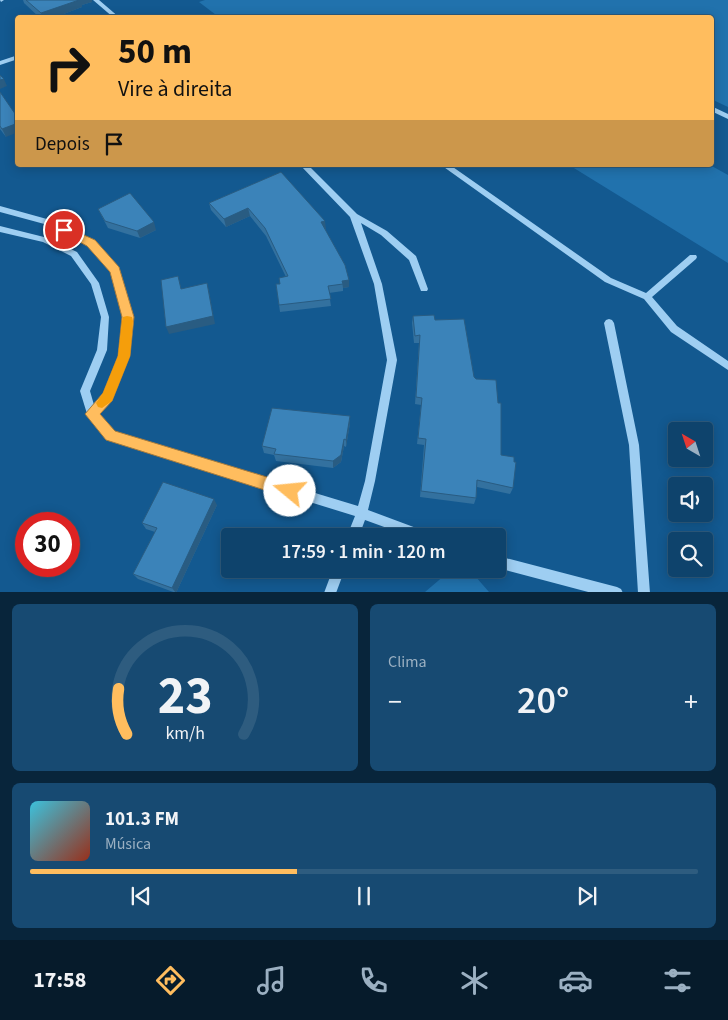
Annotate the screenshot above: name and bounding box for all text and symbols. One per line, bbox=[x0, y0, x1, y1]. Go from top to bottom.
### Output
text: 50 m bbox=[118, 27, 192, 77]
icon: right bbox=[35, 35, 100, 100]
text: Vire à direita bbox=[118, 73, 232, 105]
icon: arrive bbox=[100, 130, 128, 158]
text: Depois bbox=[35, 131, 90, 158]
pin bbox=[43, 209, 85, 251]
icon: arrive bbox=[50, 216, 78, 244]
north arrow bbox=[668, 422, 712, 468]
map controls bbox=[668, 422, 713, 577]
position arrow bbox=[263, 464, 315, 516]
button: sound bbox=[668, 477, 713, 522]
speed limit sign: 30 bbox=[15, 512, 80, 577]
button: search bbox=[668, 532, 713, 577]
text: 17:59 · 1 min · 120 m bbox=[281, 539, 446, 566]
text: Clima bbox=[388, 651, 426, 673]
text: 23 bbox=[158, 660, 212, 734]
text: 20° bbox=[517, 674, 569, 728]
text: − bbox=[388, 682, 402, 722]
text: + bbox=[684, 682, 698, 722]
text: km/h bbox=[165, 721, 205, 746]
text: 101.3 FM bbox=[105, 806, 179, 833]
text: Música bbox=[105, 833, 151, 855]
icon: previous bbox=[127, 882, 155, 910]
icon: pause bbox=[350, 882, 378, 910]
icon: next bbox=[573, 882, 601, 910]
icon: directions bbox=[153, 963, 188, 998]
icon: music bbox=[254, 963, 289, 998]
icon: phone bbox=[356, 963, 391, 998]
icon: climate bbox=[457, 963, 492, 998]
icon: car bbox=[558, 963, 593, 998]
icon: filters bbox=[660, 963, 695, 998]
text: 17:58 bbox=[33, 964, 86, 996]

